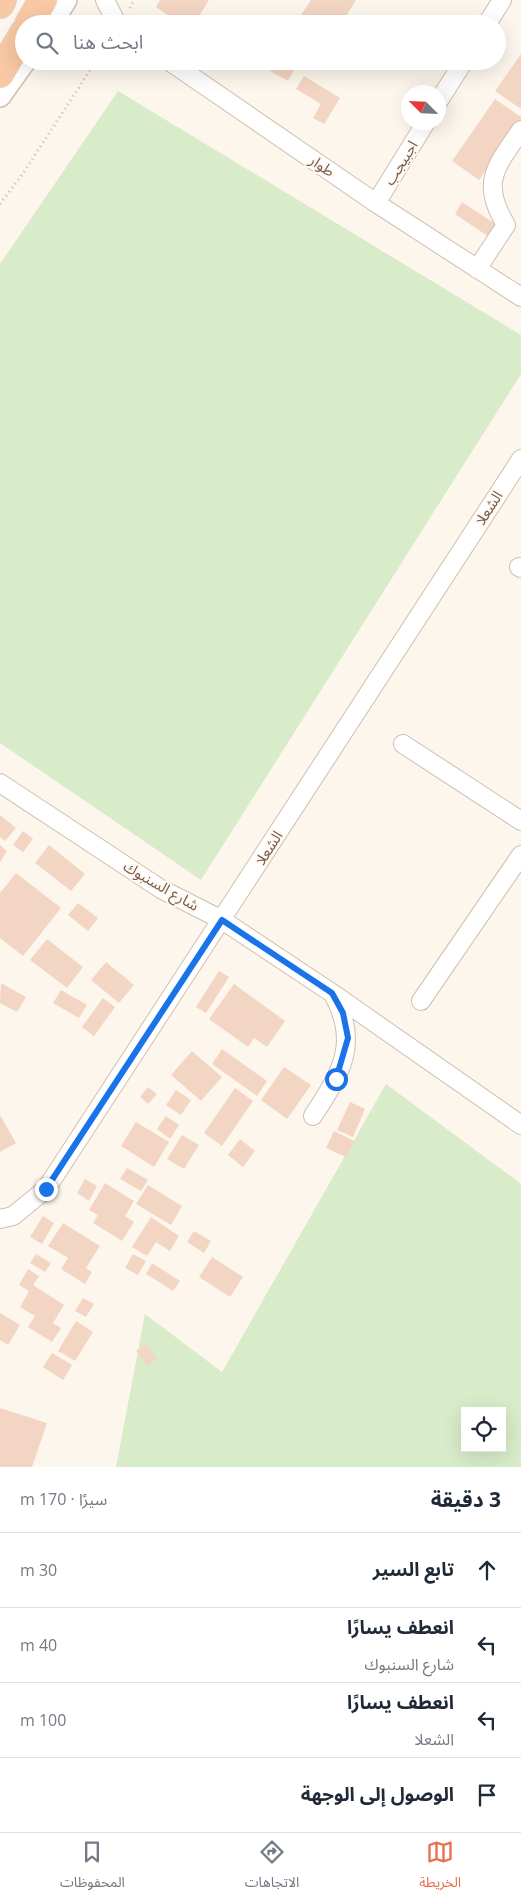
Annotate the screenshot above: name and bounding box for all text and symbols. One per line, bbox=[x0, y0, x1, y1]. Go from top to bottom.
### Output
search box bbox=[15, 15, 506, 70]
icon: search bbox=[33, 29, 61, 57]
text: ابحث هنا bbox=[73, 29, 143, 55]
north arrow bbox=[401, 85, 446, 130]
street label: اجبيجب bbox=[379, 136, 422, 189]
street label: طوار bbox=[305, 149, 339, 181]
street label: الشعلا bbox=[470, 486, 507, 528]
street label: الشعلا bbox=[250, 826, 287, 868]
street label: شارع السنبوك bbox=[119, 855, 203, 918]
route start bbox=[325, 1068, 348, 1091]
route end bbox=[35, 1178, 58, 1201]
map controls bbox=[461, 1407, 506, 1452]
button: locate bbox=[461, 1407, 506, 1452]
text: 3 دقيقة bbox=[431, 1485, 501, 1513]
text: سيرًا · 170 m bbox=[20, 1488, 107, 1510]
text: تابع السير bbox=[373, 1556, 454, 1582]
icon: ahead bbox=[473, 1556, 501, 1584]
text: 30 m bbox=[20, 1559, 57, 1581]
text: انعطف يسارًا bbox=[347, 1614, 454, 1640]
icon: left bbox=[473, 1631, 501, 1659]
text: 40 m bbox=[20, 1634, 57, 1656]
text: شارع السنبوك bbox=[364, 1653, 454, 1675]
text: انعطف يسارًا bbox=[347, 1689, 454, 1715]
icon: left bbox=[473, 1706, 501, 1734]
text: 100 m bbox=[20, 1709, 66, 1731]
text: الشعلا bbox=[415, 1728, 454, 1750]
text: الوصول إلى الوجهة bbox=[301, 1781, 454, 1807]
icon: arrive bbox=[473, 1781, 501, 1809]
tab: المحفوظات bbox=[60, 1838, 125, 1897]
tab: الاتجاهات bbox=[245, 1838, 299, 1897]
tab: الخريطة bbox=[419, 1838, 461, 1897]

